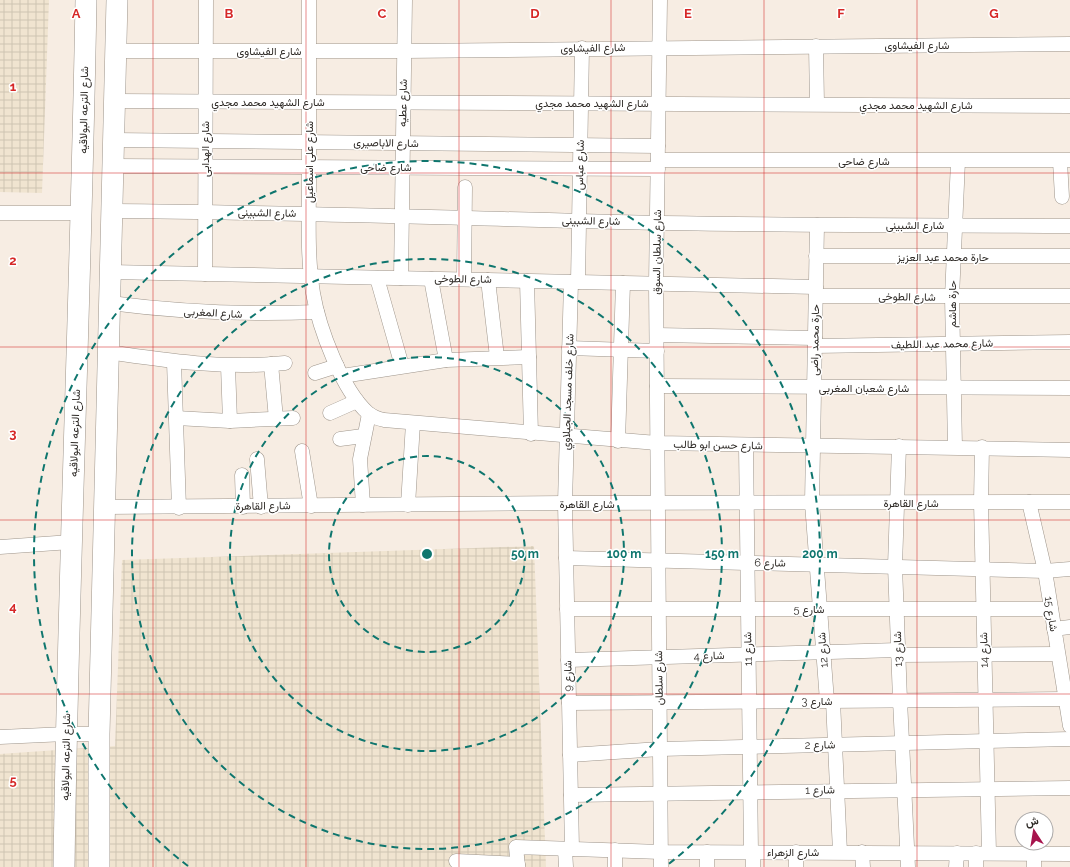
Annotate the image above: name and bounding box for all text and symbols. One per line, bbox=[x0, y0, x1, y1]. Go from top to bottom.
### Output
text: A bbox=[72, 6, 81, 21]
text: B bbox=[225, 6, 234, 21]
text: C bbox=[378, 6, 387, 21]
text: D bbox=[530, 6, 540, 21]
text: E bbox=[684, 6, 692, 21]
text: F bbox=[837, 6, 845, 21]
text: G bbox=[989, 6, 999, 21]
street label: شارع الفيشاوى bbox=[885, 39, 950, 53]
street label: شارع الفيشاوى bbox=[560, 41, 626, 56]
street label: شارع الفيشاوى bbox=[237, 45, 302, 59]
street label: شارع الترعه البولاقيه bbox=[77, 66, 92, 154]
text: 1 bbox=[10, 79, 17, 94]
street label: شارع عطيه bbox=[396, 79, 411, 127]
street label: شارع الشهيد محمد مجدي bbox=[211, 96, 325, 112]
street label: شارع الشهيد محمد مجدي bbox=[535, 97, 649, 113]
street label: شارع الشهيد محمد مجدي bbox=[859, 99, 973, 115]
street label: شارع الهدابى bbox=[199, 121, 213, 177]
street label: شارع على اسماعيل bbox=[303, 121, 317, 203]
street label: شارع الاباصيرى bbox=[353, 136, 419, 151]
street label: شارع عباس bbox=[573, 139, 588, 190]
street label: شارع ضاحى bbox=[838, 155, 890, 169]
street label: شارع ضاحى bbox=[360, 161, 412, 175]
street label: شارع الشبينى bbox=[238, 206, 297, 221]
street label: شارع سلطان السوق bbox=[650, 209, 665, 295]
street label: شارع الشبينى bbox=[562, 214, 621, 229]
street label: شارع الشبينى bbox=[886, 219, 945, 233]
street label: حارة محمد عبد العزيز bbox=[896, 251, 989, 264]
text: 2 bbox=[9, 253, 17, 268]
street label: شارع الطوخى bbox=[434, 272, 492, 287]
street label: حارة هاشم bbox=[946, 280, 960, 328]
street label: شارع الطوخى bbox=[878, 290, 936, 305]
street label: حارة محمد راضى bbox=[808, 304, 822, 376]
street label: شارع المغربى bbox=[183, 305, 243, 322]
street label: شارع خلف مسجد الجبلاوي bbox=[559, 333, 580, 451]
street label: شارع محمد عبد اللطيف bbox=[891, 337, 994, 352]
street label: شارع شعبان المغربى bbox=[819, 382, 910, 396]
street label: شارع الترعه البولاقيه bbox=[67, 389, 84, 477]
text: 3 bbox=[9, 426, 17, 441]
street label: شارع حسن ابو طالب bbox=[673, 438, 763, 453]
street label: شارع القاهرة bbox=[883, 497, 939, 511]
street label: شارع القاهرة bbox=[559, 498, 615, 512]
street label: شارع القاهرة bbox=[235, 499, 291, 514]
centre of rings bbox=[420, 547, 434, 561]
text: 50 m bbox=[511, 547, 539, 561]
text: 100 m bbox=[607, 547, 641, 561]
text: 150 m bbox=[705, 547, 739, 561]
text: 200 m bbox=[802, 547, 838, 561]
street label: شارع 6 bbox=[754, 556, 786, 571]
street label: شارع 15 bbox=[1041, 595, 1060, 633]
text: 4 bbox=[9, 599, 17, 614]
street label: شارع 5 bbox=[794, 603, 825, 617]
street label: شارع 11 bbox=[741, 631, 756, 666]
street label: شارع 13 bbox=[891, 631, 906, 667]
street label: شارع 12 bbox=[815, 632, 832, 668]
street label: شارع 14 bbox=[977, 632, 992, 668]
street label: شارع 4 bbox=[693, 649, 725, 664]
street label: شارع سلطان bbox=[652, 650, 667, 706]
street label: شارع 9 bbox=[561, 660, 576, 692]
street label: شارع 3 bbox=[802, 695, 833, 709]
street label: شارع الترعه البولاقيه bbox=[59, 713, 74, 801]
street label: شارع 2 bbox=[805, 738, 836, 753]
text: 5 bbox=[9, 773, 17, 788]
street label: شارع 1 bbox=[805, 783, 835, 798]
north arrow bbox=[1014, 811, 1054, 851]
text: ش bbox=[1024, 814, 1040, 829]
street label: شارع الزهراء bbox=[767, 846, 819, 860]

